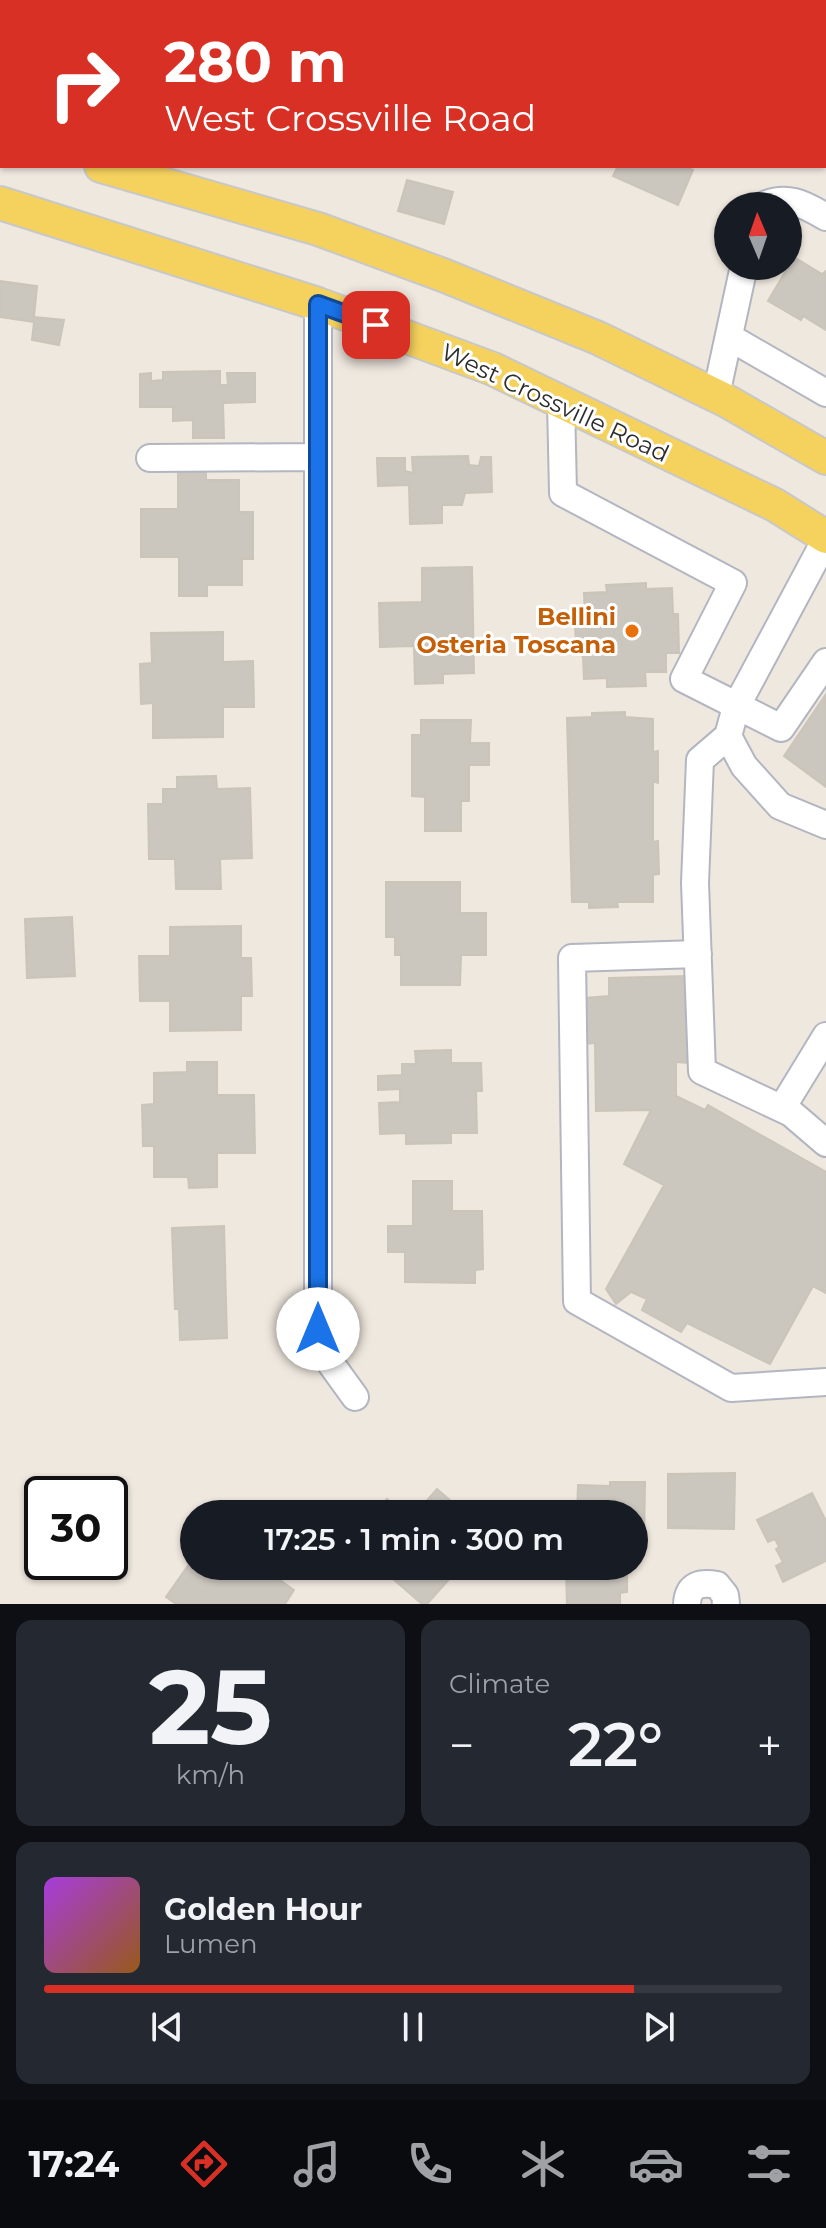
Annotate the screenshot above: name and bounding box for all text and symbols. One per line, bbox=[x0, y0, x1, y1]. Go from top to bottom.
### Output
text: 280 m bbox=[164, 28, 347, 96]
icon: right bbox=[32, 32, 136, 136]
text: West Crossville Road bbox=[164, 96, 536, 140]
north arrow bbox=[714, 192, 802, 280]
map controls bbox=[714, 192, 802, 280]
pin bbox=[342, 291, 410, 359]
icon: arrive bbox=[354, 303, 398, 347]
street label: West Crossville Road bbox=[437, 337, 674, 468]
place label: Bellini Osteria Toscana bbox=[416, 602, 616, 659]
marker: Bellini Osteria Toscana bbox=[623, 622, 641, 640]
position arrow bbox=[276, 1287, 360, 1371]
speed limit sign: 30 bbox=[24, 1476, 128, 1580]
text: 17:25 · 1 min · 300 m bbox=[264, 1521, 564, 1558]
text: 25 bbox=[149, 1643, 272, 1770]
text: Climate bbox=[449, 1668, 550, 1700]
text: 22° bbox=[568, 1708, 663, 1781]
text: − bbox=[449, 1718, 474, 1772]
text: + bbox=[757, 1718, 782, 1772]
text: km/h bbox=[176, 1759, 245, 1791]
text: Golden Hour bbox=[164, 1891, 362, 1928]
text: Lumen bbox=[164, 1928, 257, 1960]
icon: previous bbox=[145, 2005, 189, 2049]
icon: pause bbox=[391, 2005, 435, 2049]
icon: next bbox=[637, 2005, 681, 2049]
icon: directions bbox=[176, 2136, 232, 2192]
icon: music bbox=[289, 2136, 345, 2192]
icon: phone bbox=[402, 2136, 458, 2192]
icon: climate bbox=[515, 2136, 571, 2192]
icon: car bbox=[628, 2136, 684, 2192]
icon: filters bbox=[741, 2136, 797, 2192]
text: 17:24 bbox=[29, 2142, 119, 2186]

